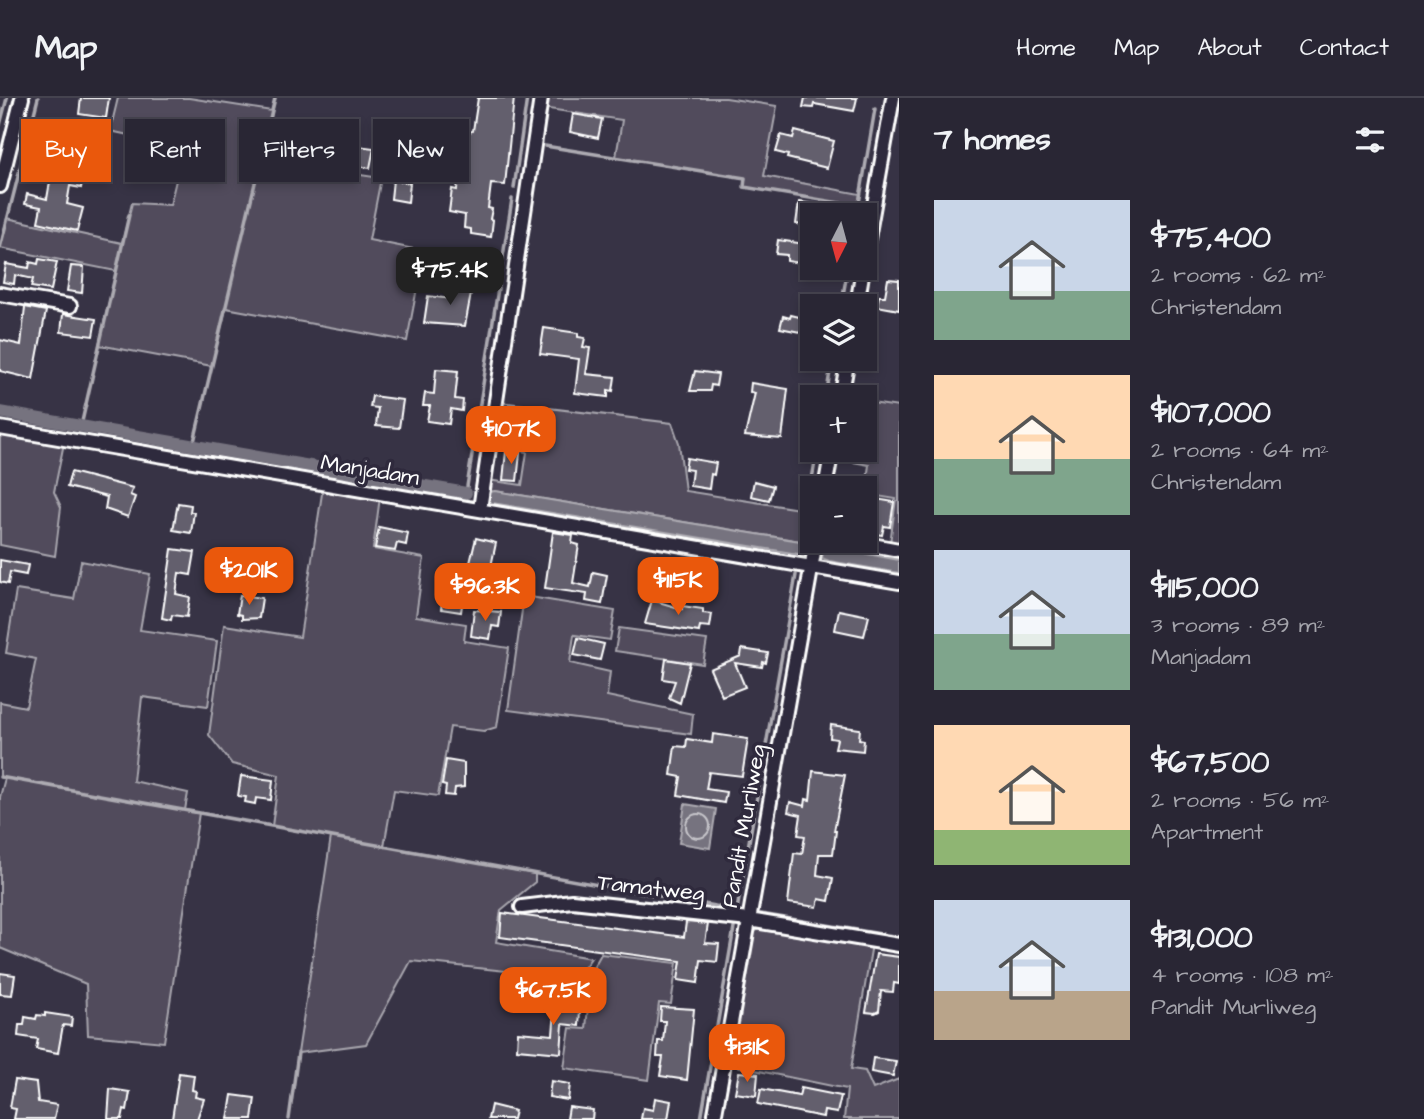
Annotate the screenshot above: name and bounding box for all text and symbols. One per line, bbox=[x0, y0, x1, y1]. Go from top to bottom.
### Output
text: Map bbox=[35, 25, 97, 71]
text: Home bbox=[1016, 31, 1076, 65]
text: Map bbox=[1114, 31, 1159, 65]
text: About bbox=[1197, 31, 1262, 65]
text: Contact bbox=[1300, 31, 1389, 65]
chip: Buy bbox=[21, 119, 111, 182]
chip: Rent bbox=[125, 119, 225, 182]
chip: Filters bbox=[239, 119, 359, 182]
chip: New bbox=[373, 119, 469, 182]
text: 7 homes bbox=[934, 119, 1051, 161]
icon: filters bbox=[1351, 121, 1389, 159]
north arrow bbox=[800, 203, 877, 280]
map controls bbox=[800, 203, 877, 553]
text: $75,400 bbox=[1151, 217, 1271, 259]
icon: home bbox=[990, 228, 1074, 312]
pin: $75.4K bbox=[393, 248, 507, 307]
text: $75.4K bbox=[412, 254, 488, 286]
text: 2 rooms · 62 m² bbox=[1151, 259, 1326, 291]
text: Christendam bbox=[1151, 291, 1281, 323]
button: layers bbox=[800, 294, 877, 371]
button: + bbox=[800, 385, 877, 462]
text: $107,000 bbox=[1151, 392, 1271, 434]
icon: home bbox=[990, 403, 1074, 487]
pin: $107K bbox=[462, 406, 560, 466]
text: $107K bbox=[482, 413, 540, 445]
text: 2 rooms · 64 m² bbox=[1151, 434, 1329, 466]
street label: Manjadam bbox=[318, 446, 422, 494]
text: Christendam bbox=[1151, 466, 1281, 498]
button: − bbox=[800, 476, 877, 553]
pin: $201K bbox=[200, 547, 298, 607]
text: $201K bbox=[220, 554, 278, 586]
pin: $115K bbox=[629, 558, 727, 617]
pin: $96.3K bbox=[428, 564, 542, 623]
text: $115K bbox=[654, 564, 702, 596]
text: $115,000 bbox=[1151, 567, 1259, 609]
text: $96.3K bbox=[450, 570, 520, 602]
icon: home bbox=[990, 578, 1074, 662]
text: 3 rooms · 89 m² bbox=[1151, 609, 1325, 641]
text: Manjadam bbox=[1151, 641, 1250, 673]
street label: Pandit Murliweg bbox=[714, 742, 775, 910]
text: $67,500 bbox=[1151, 742, 1269, 784]
icon: home bbox=[990, 753, 1074, 837]
text: 2 rooms · 56 m² bbox=[1151, 784, 1329, 816]
text: Apartment bbox=[1151, 816, 1263, 848]
street label: Tamatweg bbox=[596, 866, 706, 911]
text: $131,000 bbox=[1151, 917, 1253, 959]
icon: home bbox=[990, 928, 1074, 1012]
text: 4 rooms · 108 m² bbox=[1151, 959, 1334, 991]
pin: $67.5K bbox=[496, 968, 610, 1027]
text: $67.5K bbox=[516, 974, 590, 1006]
text: Pandit Murliweg bbox=[1151, 991, 1316, 1023]
pin: $131K bbox=[698, 1024, 796, 1084]
text: $131K bbox=[725, 1031, 769, 1063]

